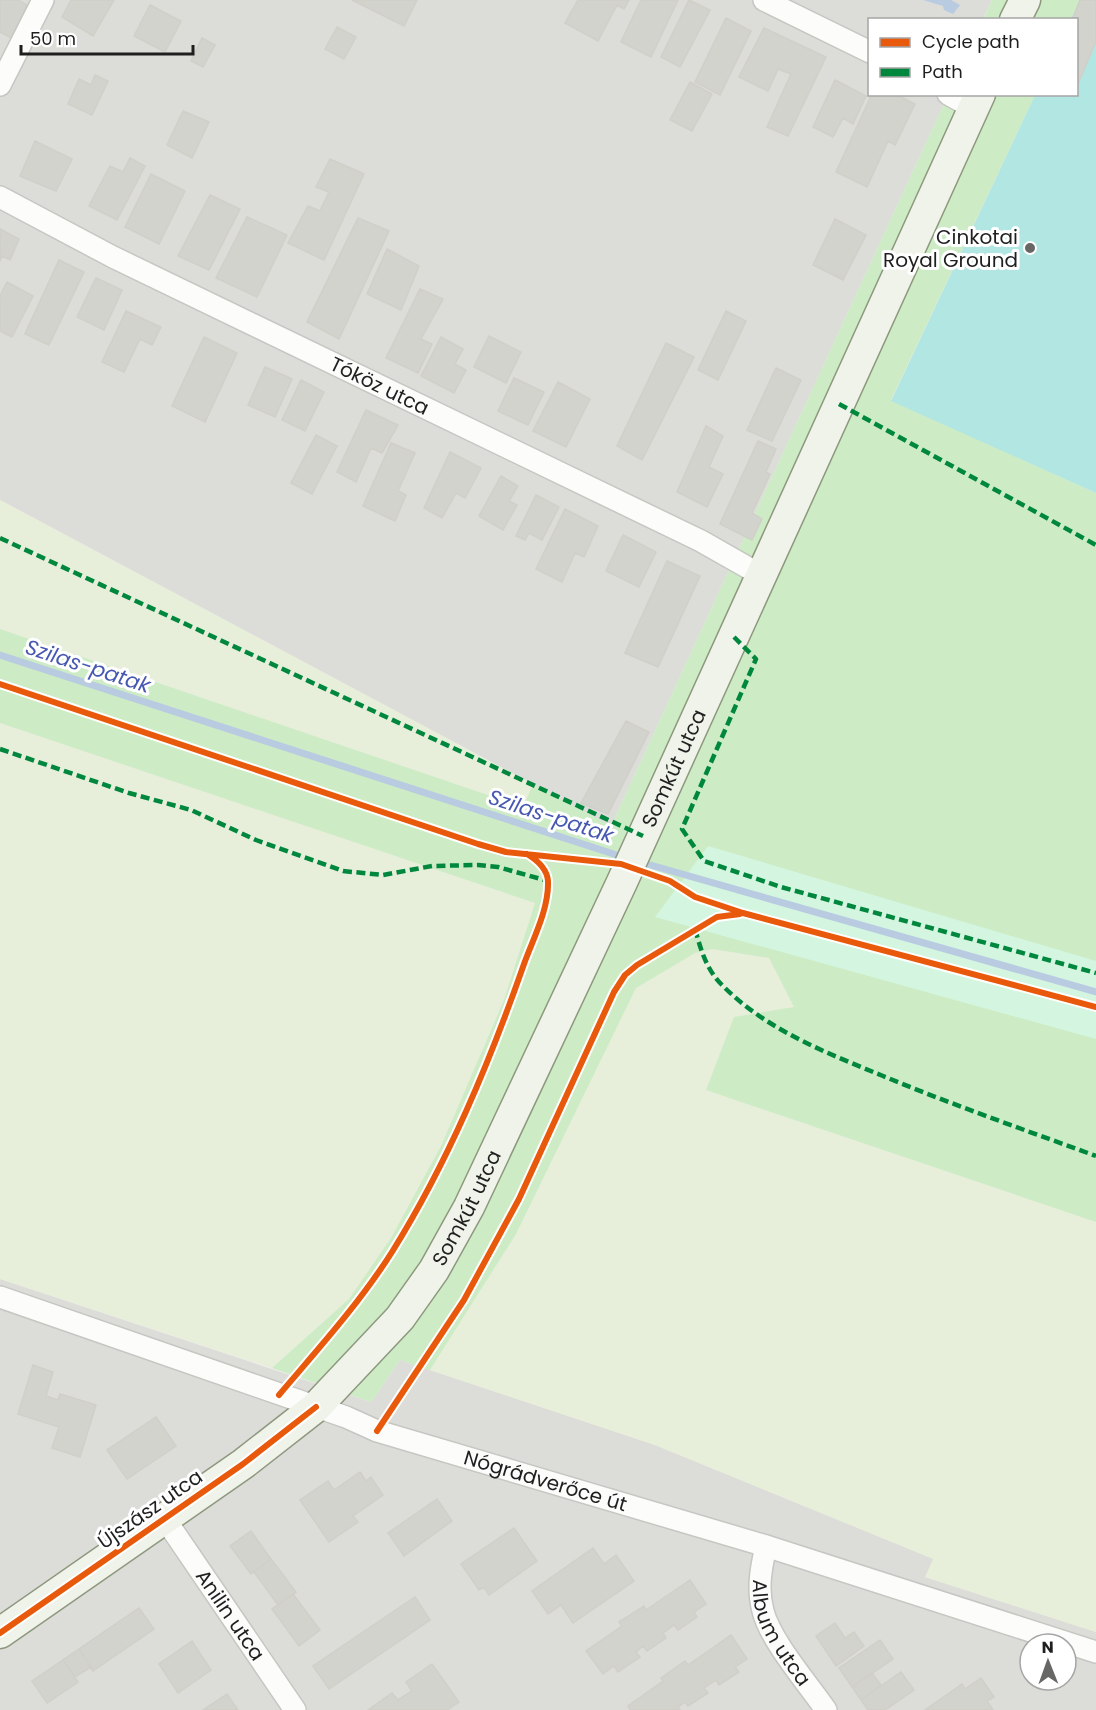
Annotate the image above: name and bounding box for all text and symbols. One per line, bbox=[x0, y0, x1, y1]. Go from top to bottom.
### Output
scale bar bbox=[21, 18, 194, 56]
legend bbox=[868, 18, 1078, 96]
text: 50 m bbox=[30, 26, 76, 51]
text: Cycle path bbox=[922, 29, 1020, 54]
text: Path bbox=[922, 59, 963, 84]
place label: Cinkotai Royal Ground bbox=[883, 223, 1018, 274]
marker: Cinkotai Royal Ground bbox=[1023, 241, 1037, 255]
street label: Tóköz utca bbox=[325, 350, 434, 422]
water label: Szilas-patak bbox=[22, 632, 155, 700]
street label: Somkút utca bbox=[635, 705, 713, 832]
water label: Szilas-patak bbox=[485, 782, 618, 850]
street label: Somkút utca bbox=[425, 1145, 508, 1271]
street label: Nógrádverőce út bbox=[461, 1443, 630, 1518]
street label: Újszász utca bbox=[92, 1463, 208, 1555]
street label: Anilin utca bbox=[189, 1564, 271, 1666]
street label: Album utca bbox=[746, 1579, 818, 1692]
north arrow bbox=[1018, 1632, 1078, 1692]
text: N bbox=[1042, 1636, 1054, 1659]

